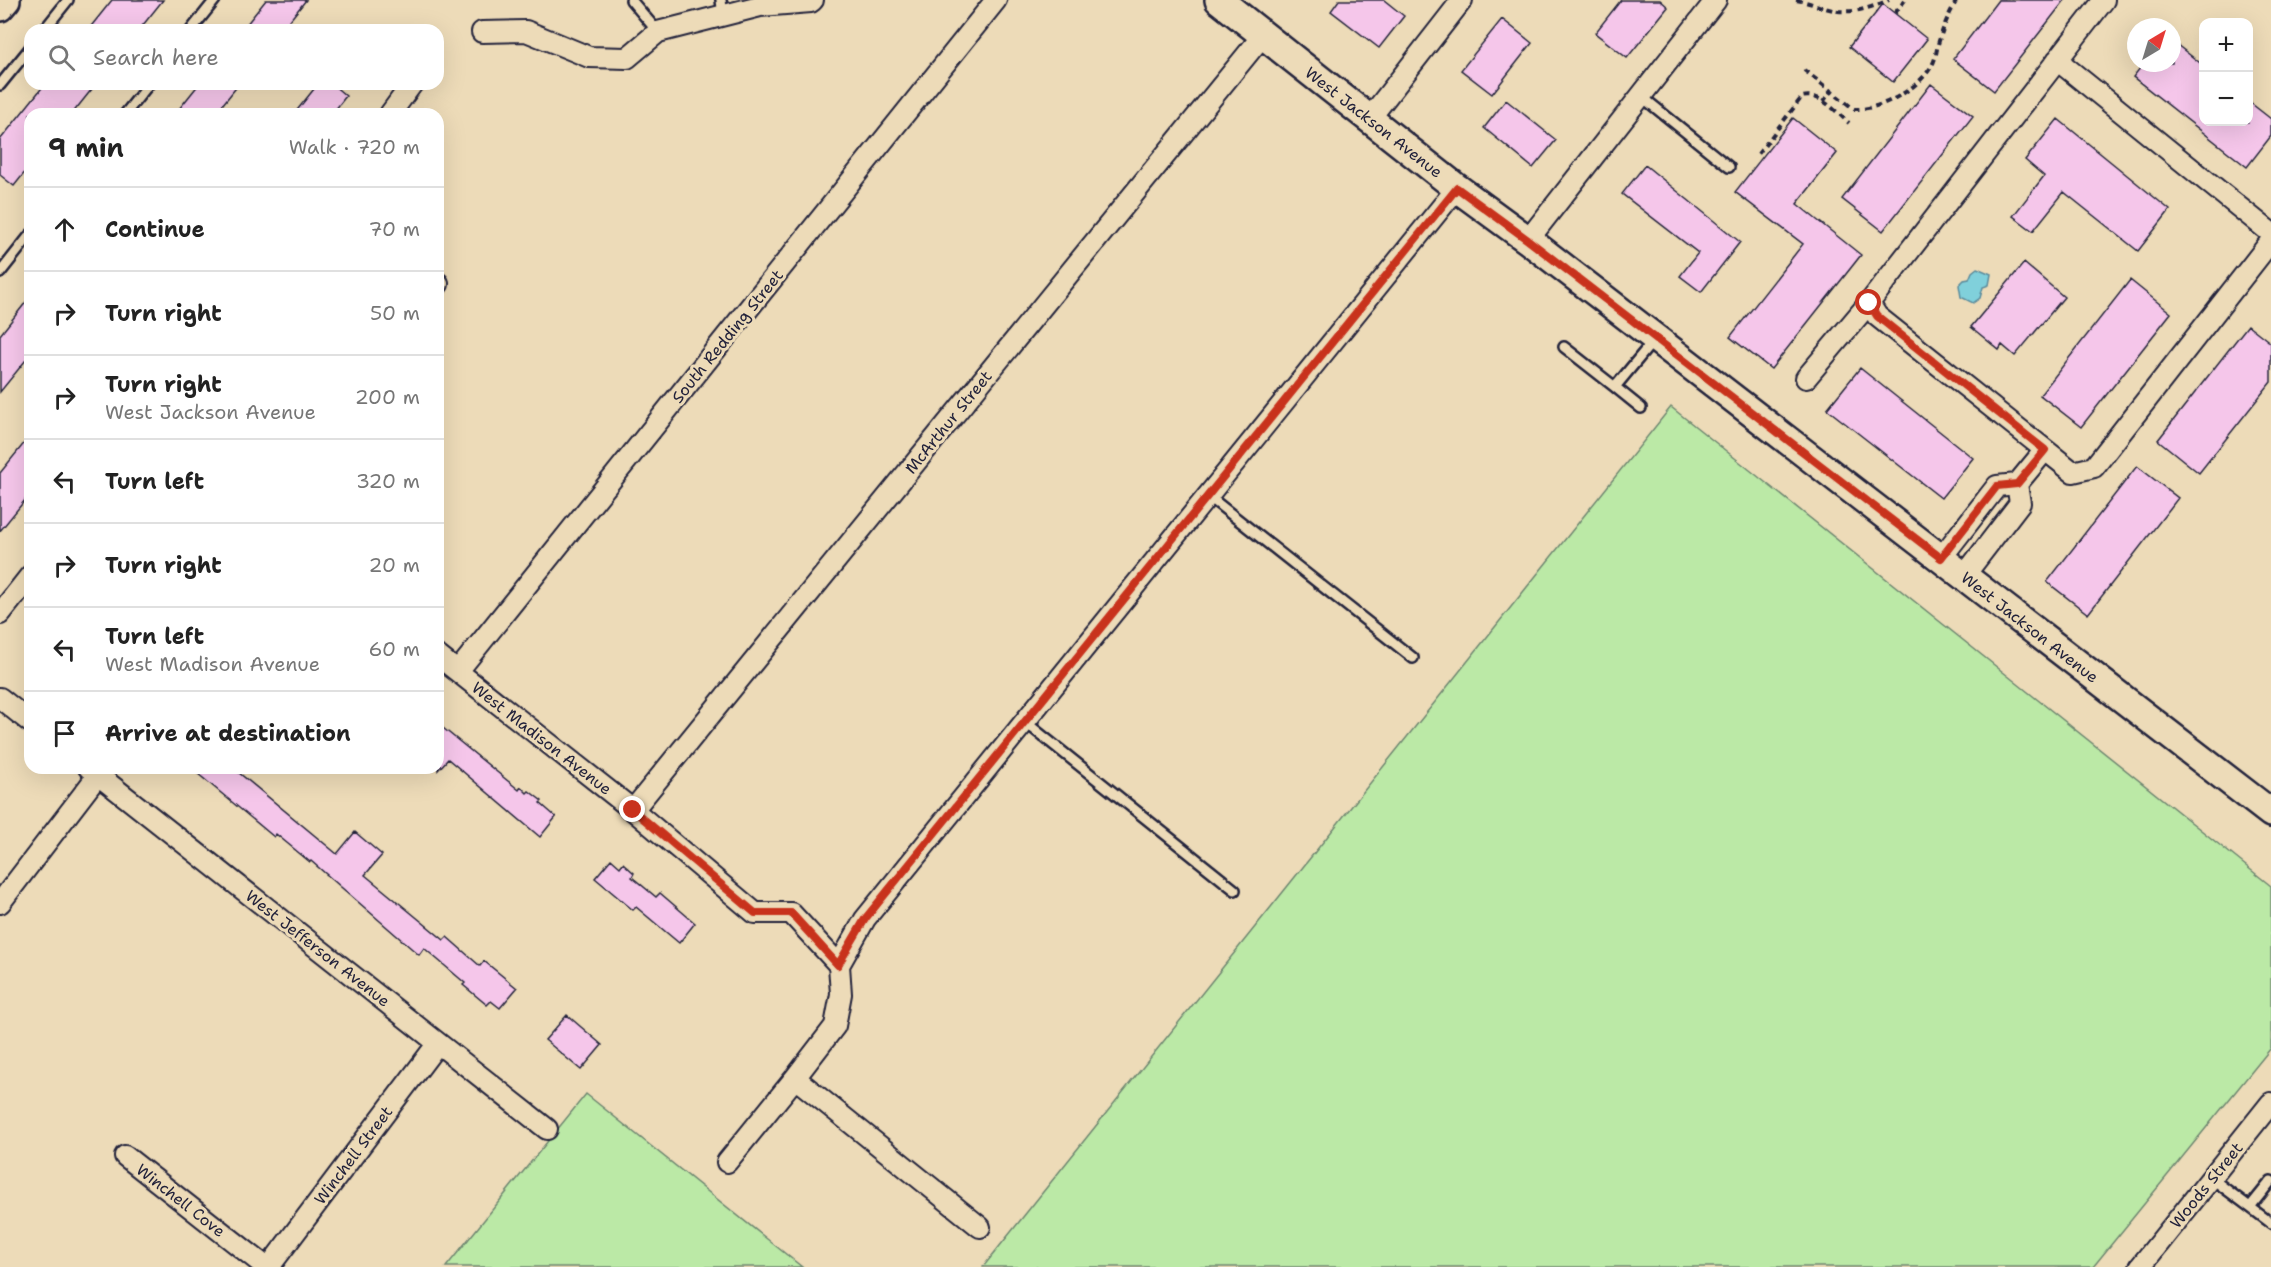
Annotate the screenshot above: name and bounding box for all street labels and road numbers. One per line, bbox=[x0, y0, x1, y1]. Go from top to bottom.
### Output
street label: West Jackson Avenue bbox=[1301, 62, 1447, 183]
street label: South Redding Street bbox=[667, 265, 788, 407]
street label: McArthur Street bbox=[900, 366, 997, 478]
street label: West Jackson Avenue bbox=[1957, 567, 2103, 688]
street label: West Madison Avenue bbox=[467, 677, 616, 800]
street label: West Jefferson Avenue bbox=[241, 885, 394, 1011]
street label: Winchell Street bbox=[310, 1102, 397, 1209]
street label: Woods Street bbox=[2165, 1138, 2247, 1233]
street label: Winchell Cove bbox=[132, 1159, 229, 1242]

